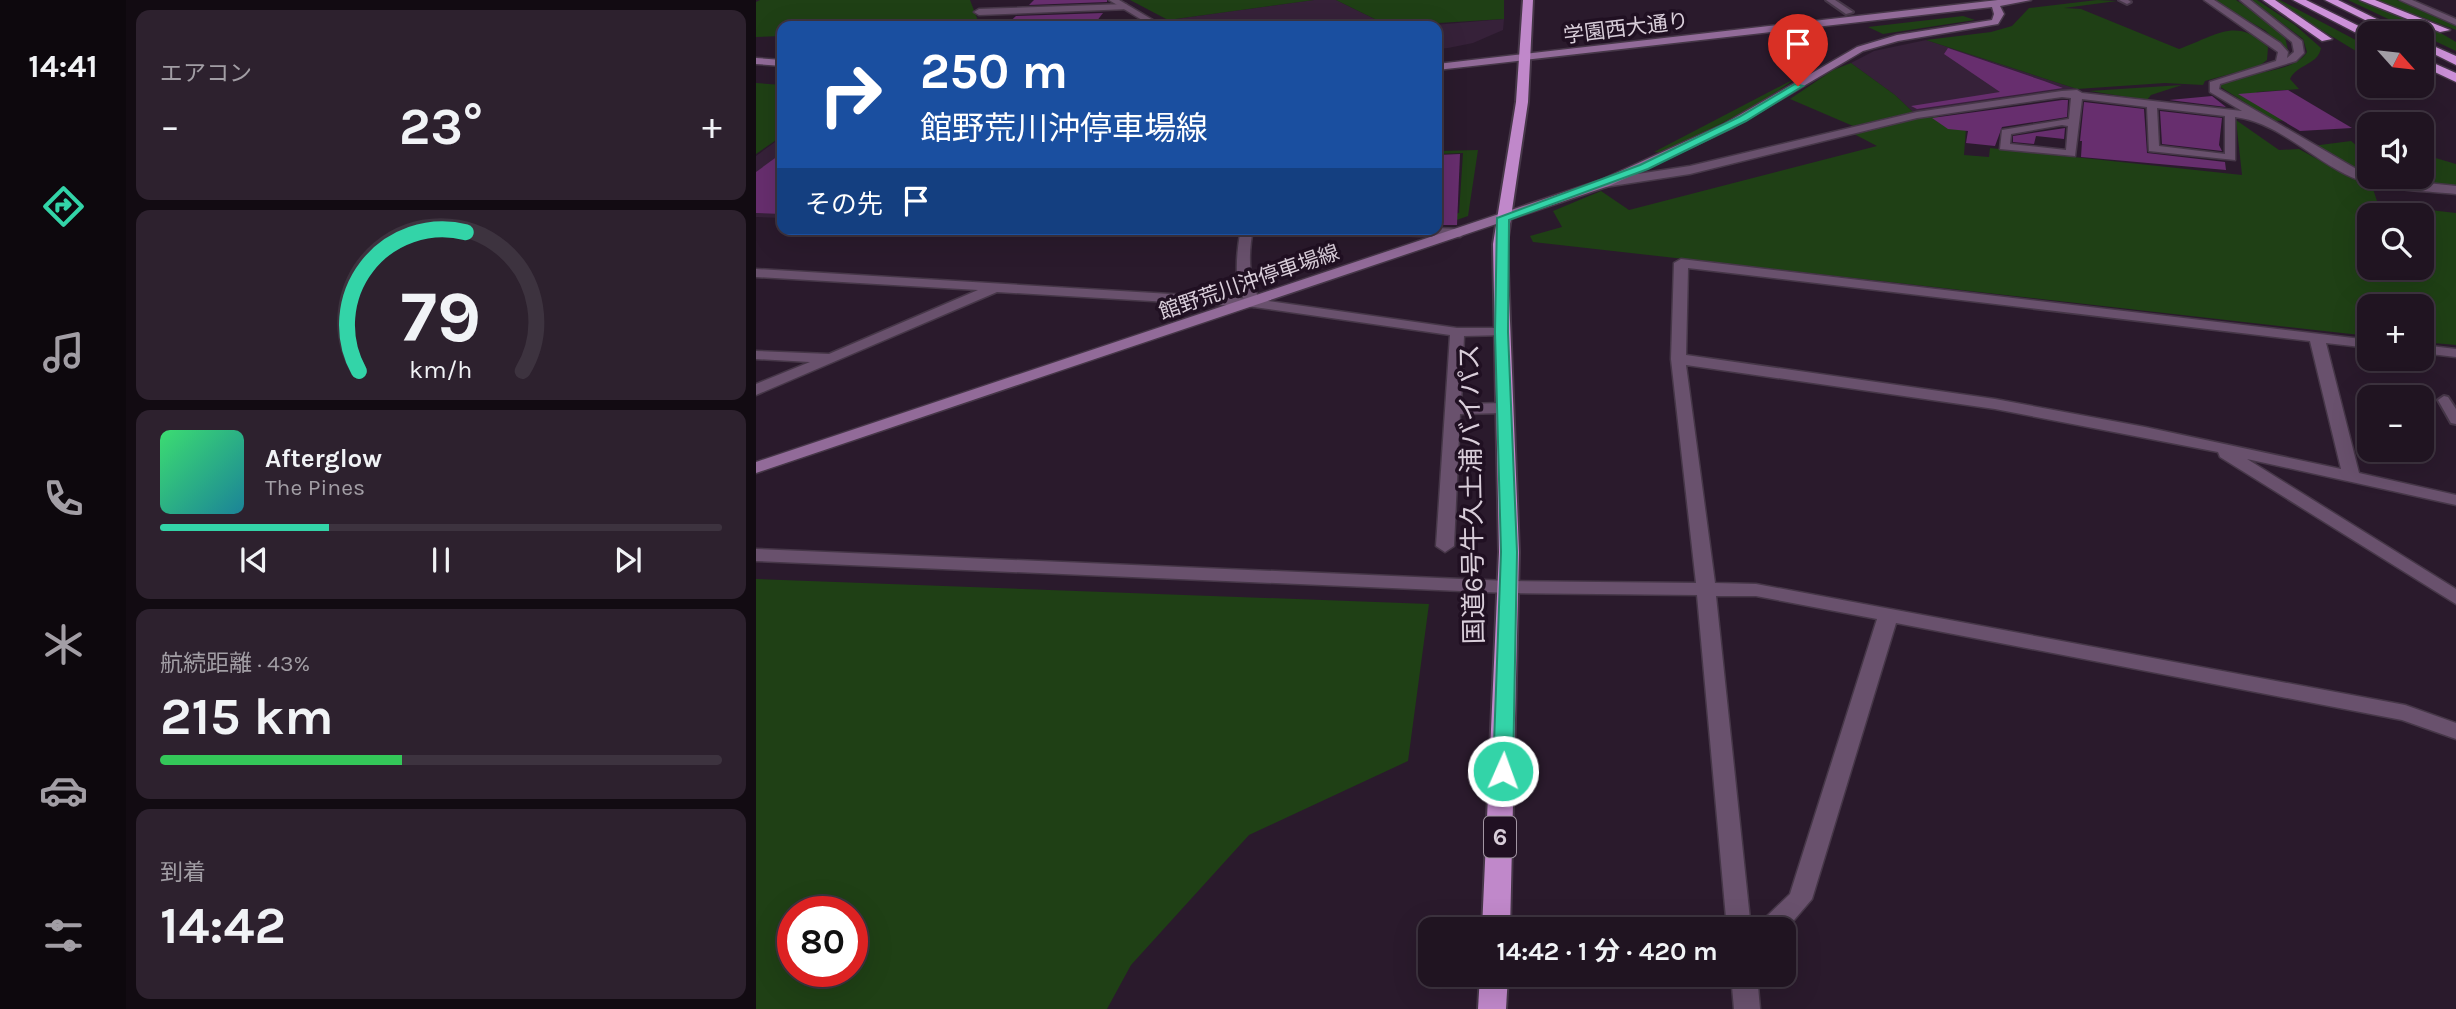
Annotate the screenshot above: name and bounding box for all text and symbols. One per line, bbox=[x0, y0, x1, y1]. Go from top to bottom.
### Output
street label: 学園西大通り bbox=[1562, 8, 1690, 48]
pin bbox=[1768, 14, 1828, 86]
north arrow bbox=[2357, 21, 2434, 98]
map controls bbox=[2357, 21, 2434, 462]
icon: arrive bbox=[1779, 25, 1817, 63]
text: 250 m bbox=[920, 43, 1068, 100]
text: 14:41 bbox=[28, 48, 98, 85]
icon: right bbox=[805, 49, 896, 140]
text: エアコン bbox=[160, 60, 252, 87]
text: 23° bbox=[399, 96, 483, 157]
text: − bbox=[160, 104, 180, 149]
text: + bbox=[702, 104, 722, 149]
text: 館野荒川沖停車場線 bbox=[920, 110, 1208, 147]
button: sound bbox=[2357, 112, 2434, 189]
icon: directions bbox=[39, 182, 88, 231]
icon: arrive bbox=[897, 182, 935, 220]
text: その先 bbox=[805, 189, 883, 220]
button: search bbox=[2357, 203, 2434, 280]
street label: 館野荒川沖停車場線 bbox=[1156, 240, 1342, 324]
text: 79 bbox=[401, 274, 481, 359]
button: + bbox=[2357, 294, 2434, 371]
icon: music bbox=[39, 328, 88, 377]
street label: 国道6号牛久土浦バイパス bbox=[1454, 344, 1490, 644]
text: km/h bbox=[409, 354, 473, 383]
button: − bbox=[2357, 385, 2434, 462]
text: Afterglow bbox=[265, 443, 382, 474]
icon: phone bbox=[39, 474, 88, 523]
text: The Pines bbox=[265, 474, 365, 501]
icon: previous bbox=[235, 541, 273, 579]
icon: pause bbox=[422, 541, 460, 579]
icon: next bbox=[609, 541, 647, 579]
icon: climate bbox=[39, 620, 88, 669]
text: 航続距離 · 43% bbox=[160, 650, 310, 677]
text: 215 km bbox=[160, 686, 334, 747]
position arrow bbox=[1466, 734, 1540, 808]
icon: car bbox=[39, 766, 88, 815]
road number: 6 bbox=[1484, 816, 1516, 858]
text: 到着 bbox=[160, 859, 206, 886]
text: 14:42 bbox=[160, 895, 286, 956]
speed limit sign: 80 bbox=[777, 896, 868, 987]
icon: filters bbox=[39, 911, 88, 960]
text: 14:42 · 1 分 · 420 m bbox=[1496, 936, 1718, 967]

